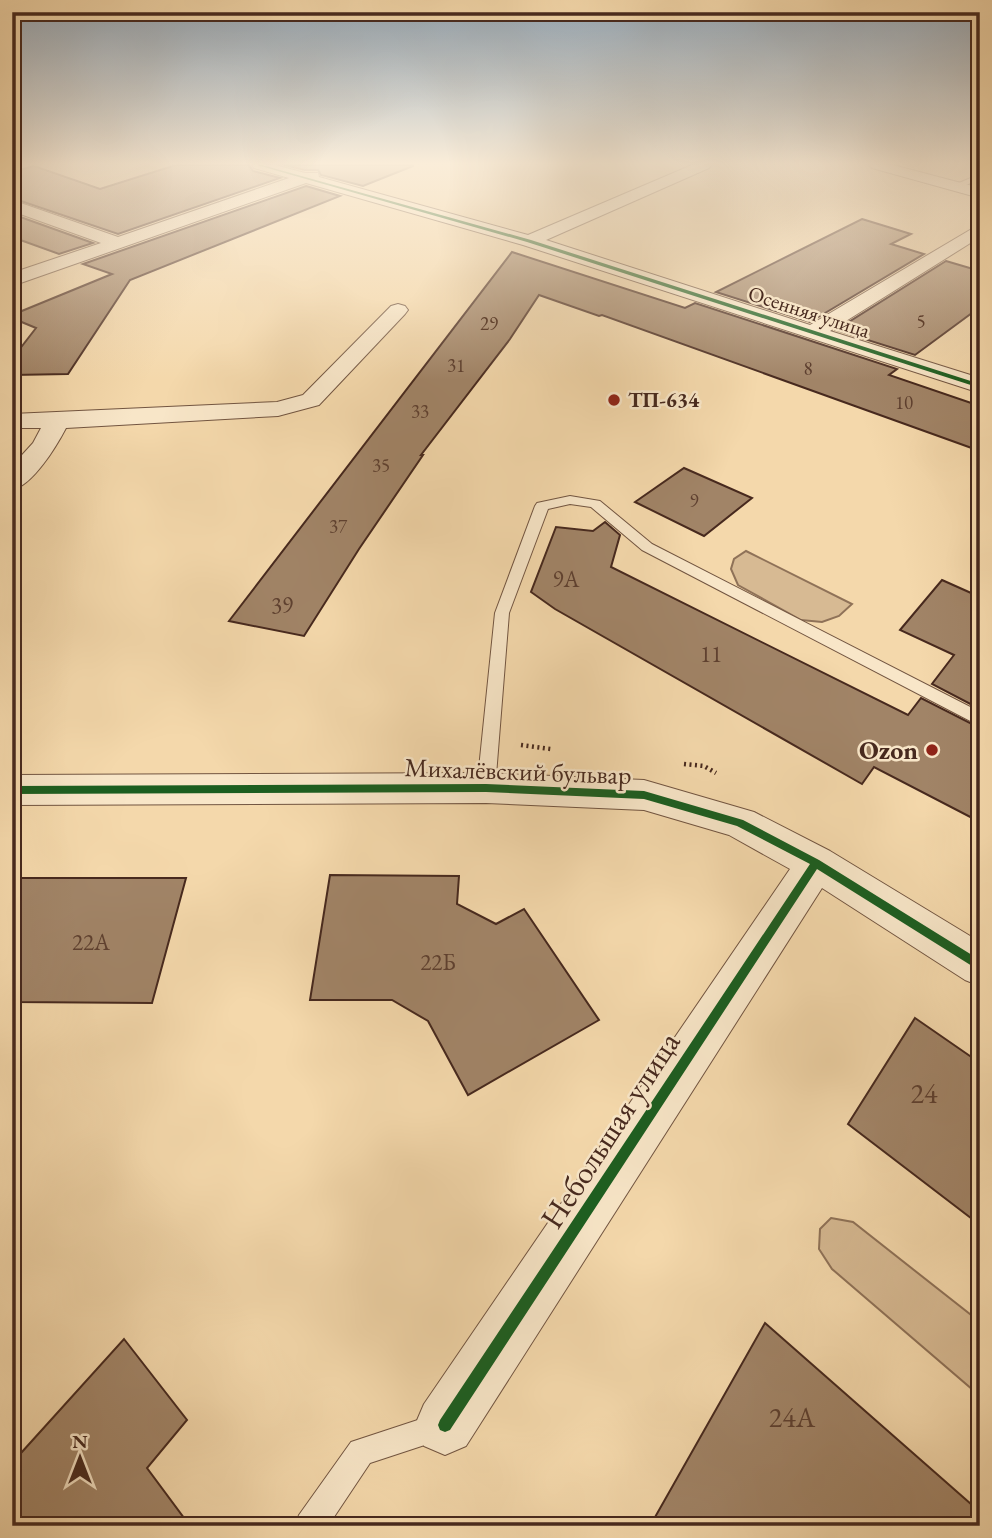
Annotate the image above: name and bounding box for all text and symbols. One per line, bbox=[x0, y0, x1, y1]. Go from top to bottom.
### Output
street label: Осенняя улица bbox=[745, 279, 874, 344]
house number: 5 bbox=[916, 309, 926, 334]
house number: 29 bbox=[480, 311, 498, 336]
house number: 31 bbox=[447, 353, 465, 378]
house number: 8 bbox=[803, 356, 813, 381]
place label: ТП-634 bbox=[628, 386, 700, 413]
house number: 10 bbox=[895, 390, 913, 415]
marker: ТП-634 bbox=[606, 392, 622, 408]
house number: 33 bbox=[411, 399, 429, 424]
house number: 35 bbox=[372, 453, 390, 478]
house number: 9 bbox=[689, 488, 699, 513]
house number: 37 bbox=[329, 514, 348, 539]
house number: 9А bbox=[553, 564, 581, 594]
house number: 39 bbox=[271, 590, 293, 620]
house number: 11 bbox=[700, 639, 722, 669]
place label: Ozon bbox=[859, 733, 918, 767]
marker: Ozon bbox=[924, 742, 940, 758]
street label: Михалёвский бульвар bbox=[404, 750, 632, 792]
house number: 22А bbox=[72, 927, 111, 957]
house number: 22Б bbox=[420, 947, 456, 977]
street label: Небольшая улица bbox=[531, 1023, 689, 1237]
house number: 24 bbox=[911, 1075, 938, 1111]
house number: 24А bbox=[769, 1399, 816, 1435]
north arrow bbox=[46, 1422, 116, 1492]
text: N bbox=[72, 1429, 88, 1454]

